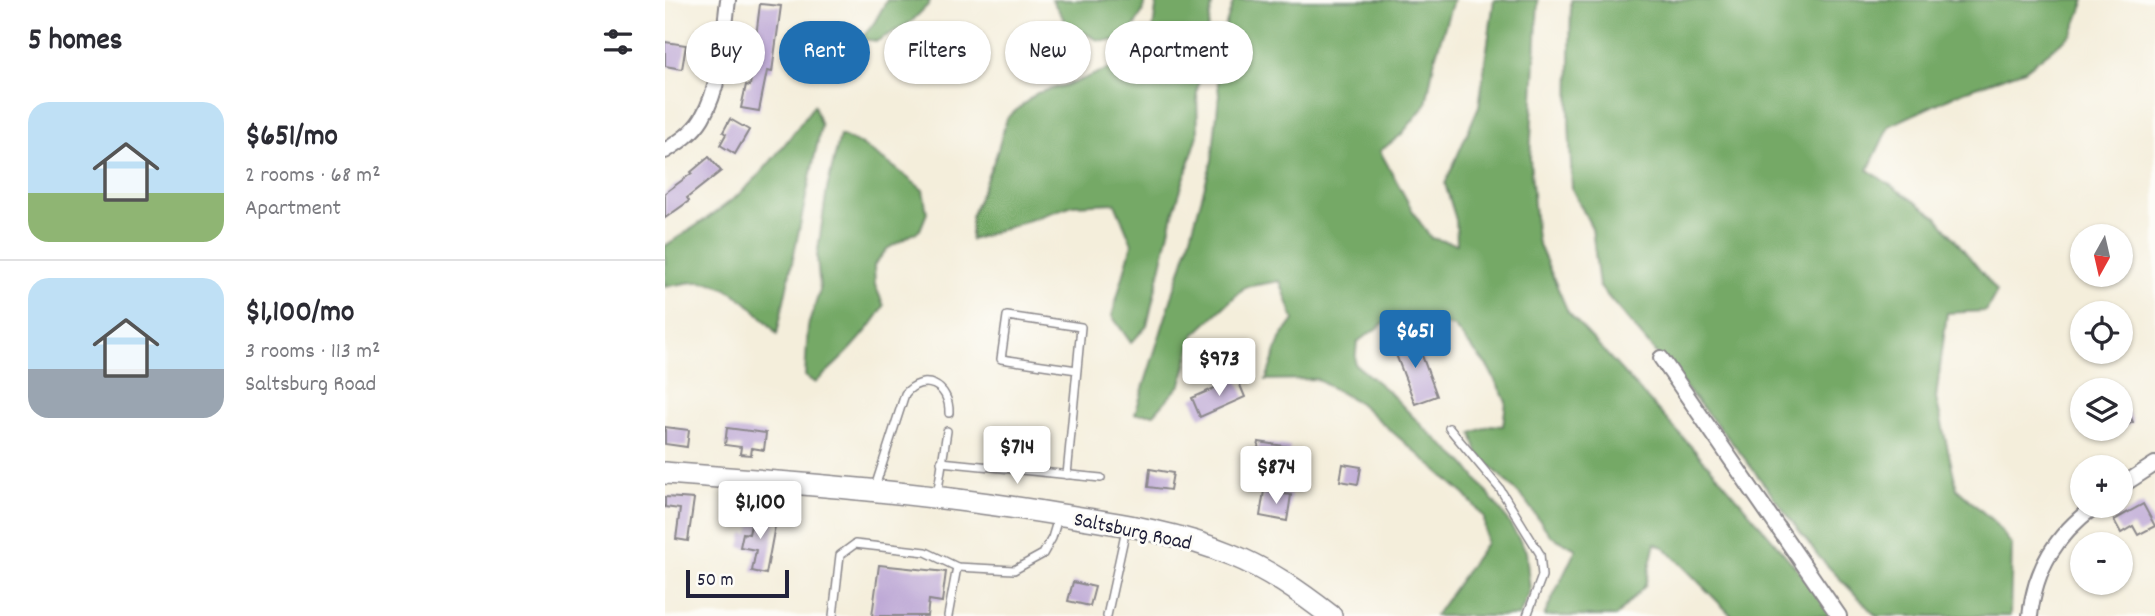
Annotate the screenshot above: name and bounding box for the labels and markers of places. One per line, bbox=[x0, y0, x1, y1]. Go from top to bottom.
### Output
pin: $651 bbox=[1374, 310, 1456, 370]
pin: $973 bbox=[1178, 338, 1260, 398]
pin: $714 bbox=[976, 426, 1058, 486]
pin: $874 bbox=[1235, 447, 1317, 506]
pin: $1,100 bbox=[703, 482, 817, 541]

